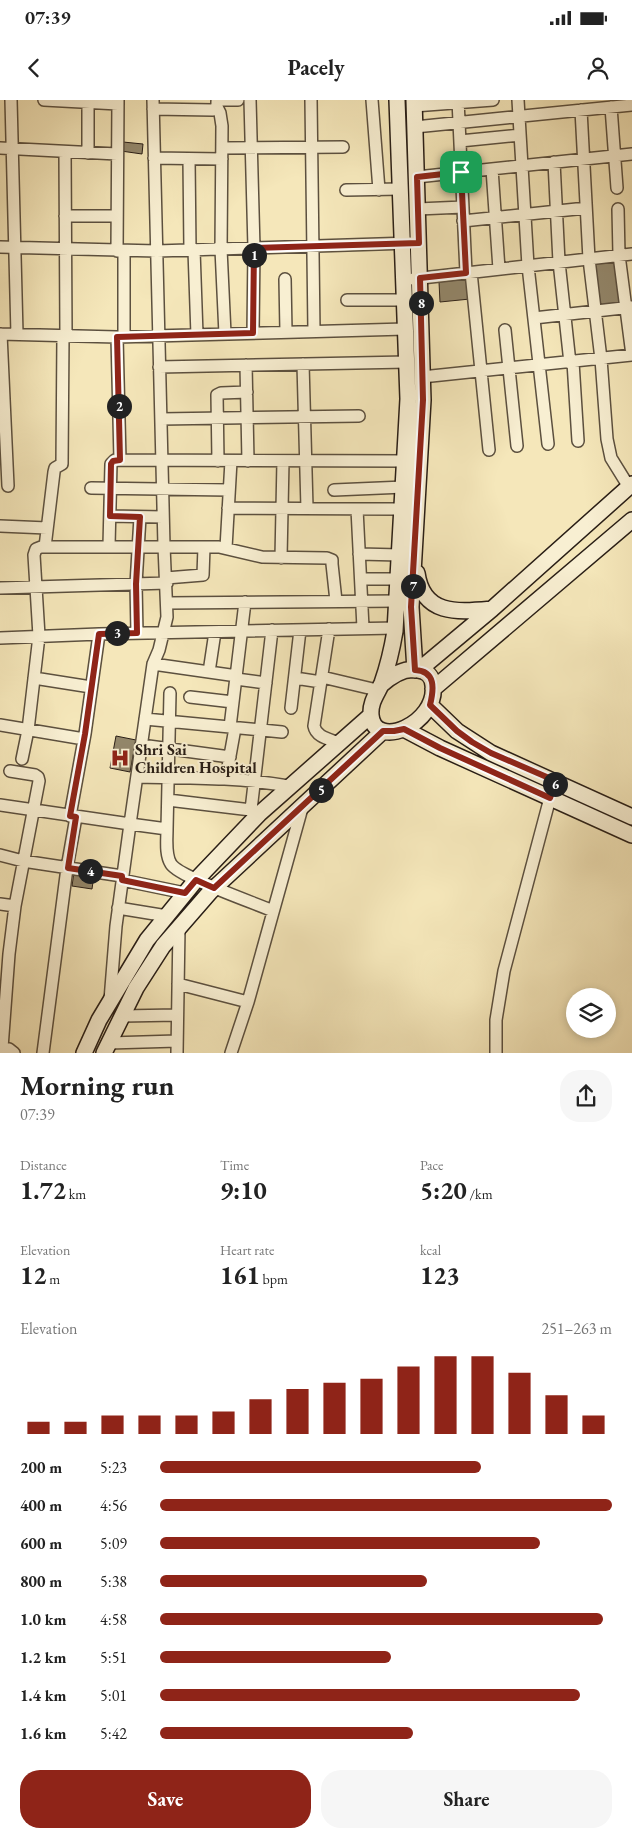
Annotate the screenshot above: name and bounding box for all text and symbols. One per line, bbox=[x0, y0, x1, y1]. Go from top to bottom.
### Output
text: 07:39 bbox=[25, 5, 71, 30]
text: Pacely bbox=[287, 53, 345, 82]
icon: back bbox=[20, 54, 48, 82]
icon: person bbox=[584, 54, 612, 82]
pin bbox=[440, 151, 482, 193]
icon: arrive bbox=[447, 158, 475, 186]
pin: 1 bbox=[242, 242, 266, 268]
text: 1 bbox=[251, 246, 258, 264]
pin: 8 bbox=[408, 290, 434, 316]
text: 8 bbox=[418, 294, 425, 312]
pin: 2 bbox=[106, 394, 132, 418]
text: 2 bbox=[116, 397, 123, 415]
pin: 7 bbox=[400, 574, 426, 598]
text: 7 bbox=[410, 577, 417, 595]
pin: 3 bbox=[104, 620, 130, 646]
text: 3 bbox=[114, 624, 121, 642]
place label: Shri Sai Children Hospital bbox=[135, 739, 257, 778]
hospital icon: Shri Sai Children Hospital bbox=[109, 747, 131, 769]
pin: 6 bbox=[542, 772, 568, 796]
text: 6 bbox=[552, 775, 559, 793]
pin: 5 bbox=[308, 778, 334, 802]
text: 5 bbox=[318, 781, 325, 799]
pin: 4 bbox=[78, 858, 102, 884]
text: 4 bbox=[87, 862, 94, 880]
map controls bbox=[566, 988, 616, 1038]
button: layers bbox=[566, 988, 616, 1038]
text: Morning run bbox=[20, 1067, 174, 1103]
button: share bbox=[560, 1070, 612, 1122]
text: 07:39 bbox=[20, 1104, 55, 1125]
text: Distance bbox=[20, 1156, 67, 1174]
text: Time bbox=[220, 1156, 249, 1174]
text: Pace bbox=[420, 1156, 444, 1174]
text: 1.72 bbox=[20, 1174, 66, 1206]
text: 9:10 bbox=[220, 1174, 267, 1206]
text: 5:20 bbox=[420, 1174, 467, 1206]
text: km bbox=[66, 1185, 86, 1203]
text: /km bbox=[467, 1185, 493, 1203]
text: Elevation bbox=[20, 1241, 70, 1259]
text: Heart rate bbox=[220, 1241, 274, 1259]
text: kcal bbox=[420, 1241, 441, 1259]
text: 12 bbox=[20, 1259, 46, 1291]
text: 161 bbox=[220, 1259, 260, 1291]
text: 123 bbox=[420, 1259, 460, 1291]
text: m bbox=[46, 1270, 60, 1288]
text: bpm bbox=[260, 1270, 288, 1288]
text: Elevation bbox=[20, 1318, 78, 1339]
text: 251–263 m bbox=[541, 1318, 612, 1339]
text: 200 m bbox=[20, 1457, 62, 1478]
text: 5:23 bbox=[100, 1457, 127, 1478]
text: 400 m bbox=[20, 1495, 62, 1516]
text: 4:56 bbox=[100, 1495, 127, 1516]
text: 600 m bbox=[20, 1533, 62, 1554]
text: 5:09 bbox=[100, 1533, 127, 1554]
text: 800 m bbox=[20, 1571, 62, 1592]
text: 5:38 bbox=[100, 1571, 127, 1592]
text: 1.0 km bbox=[20, 1609, 66, 1630]
text: 4:58 bbox=[100, 1609, 127, 1630]
text: 1.2 km bbox=[20, 1647, 66, 1668]
text: 5:51 bbox=[100, 1647, 127, 1668]
text: 1.4 km bbox=[20, 1685, 66, 1706]
text: 5:01 bbox=[100, 1685, 127, 1706]
text: 1.6 km bbox=[20, 1723, 66, 1744]
text: 5:42 bbox=[100, 1723, 127, 1744]
button: Save bbox=[20, 1770, 311, 1828]
button: Share bbox=[321, 1770, 612, 1828]

